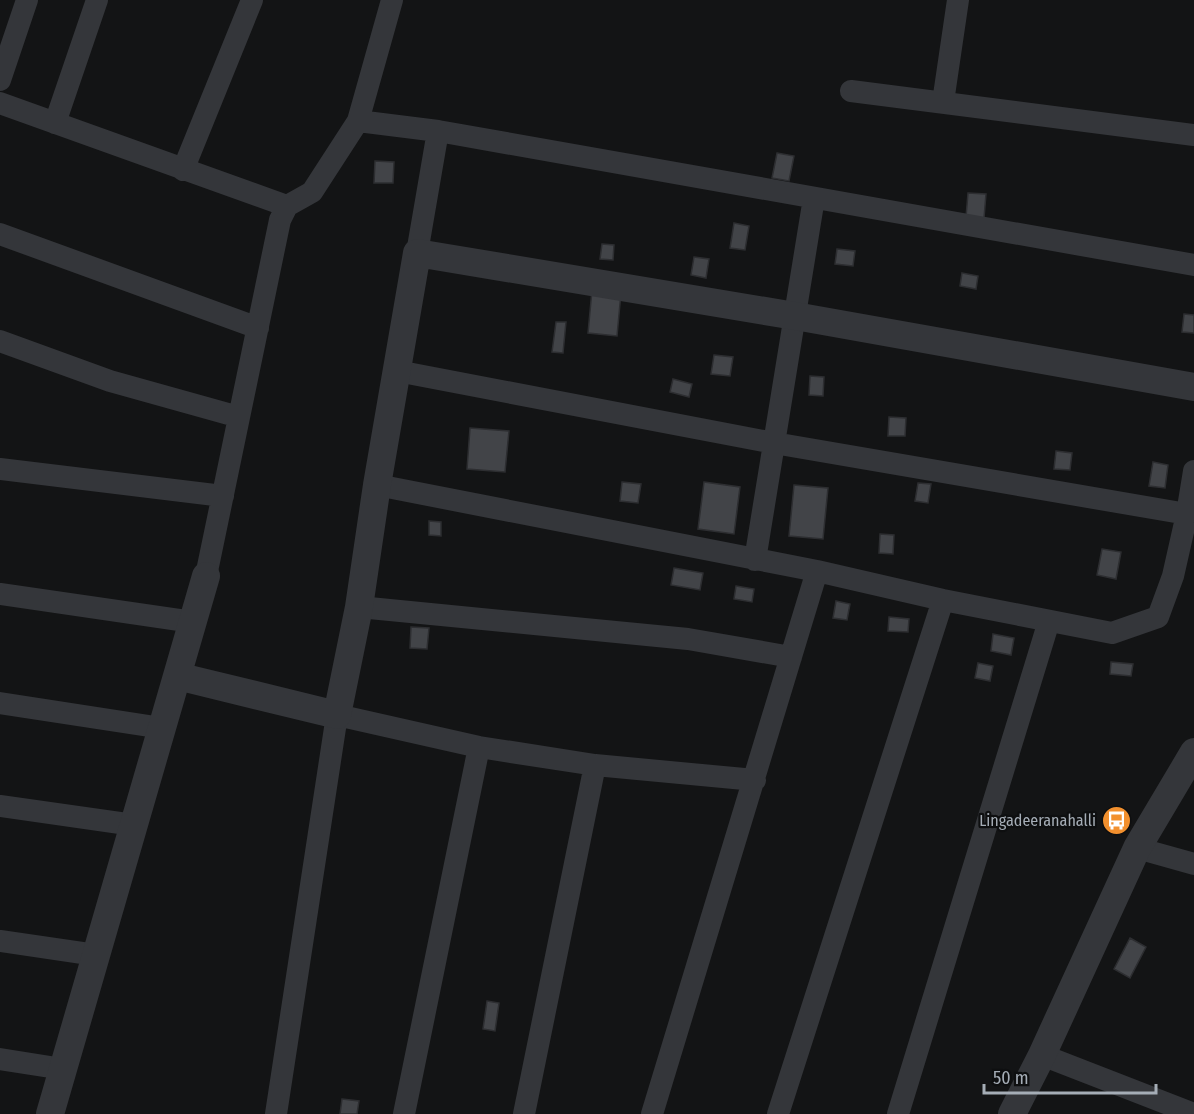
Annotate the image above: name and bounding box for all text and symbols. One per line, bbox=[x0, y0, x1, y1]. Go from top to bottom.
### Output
bus stop icon: Lingadeeranahalli bbox=[1101, 804, 1133, 836]
place label: Lingadeeranahalli bbox=[979, 811, 1096, 830]
scale bar bbox=[984, 1057, 1156, 1095]
text: 50 m bbox=[993, 1067, 1029, 1089]

